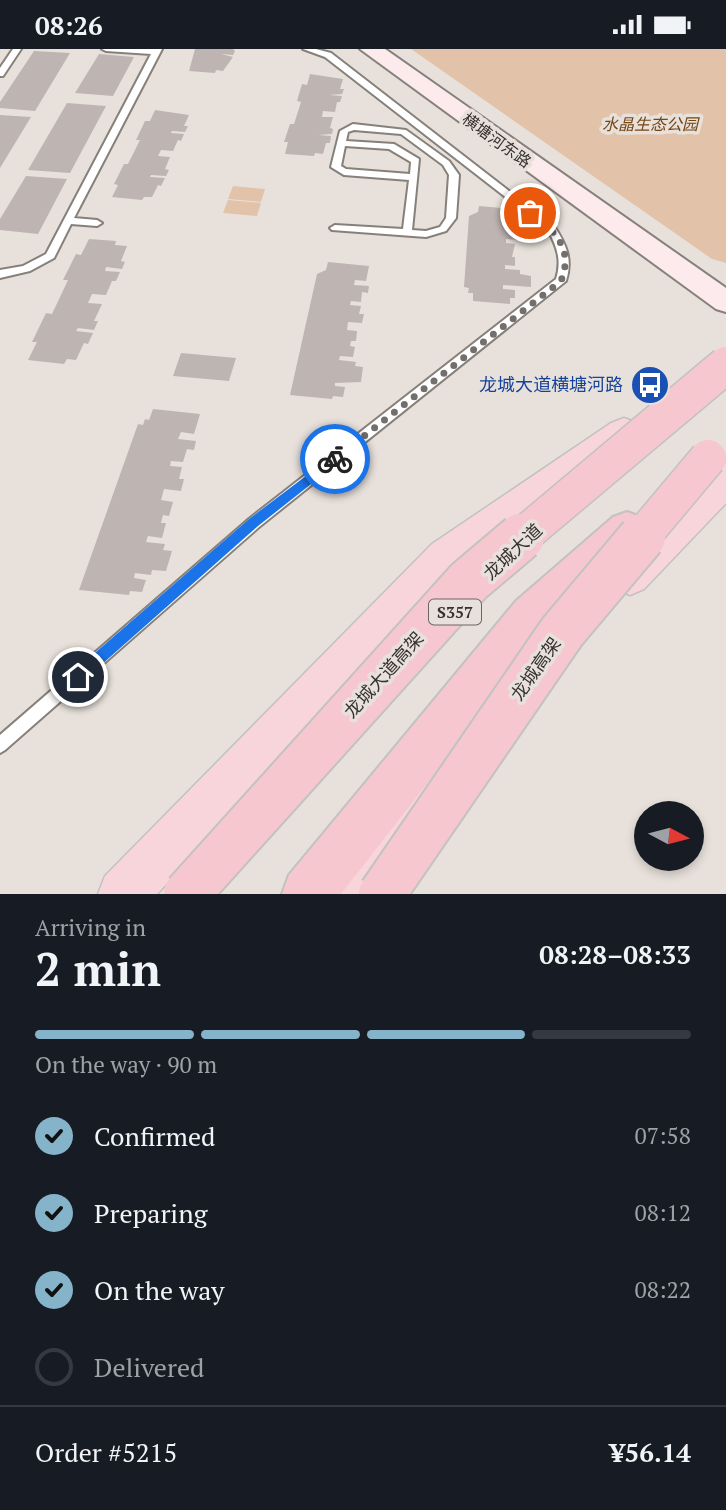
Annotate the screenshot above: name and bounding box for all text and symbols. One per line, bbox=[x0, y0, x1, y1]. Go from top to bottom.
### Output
text: 08:26 bbox=[35, 8, 103, 42]
street label: 横塘河东路 bbox=[458, 108, 536, 172]
park label: 水晶生态公园 bbox=[602, 113, 700, 135]
pin bbox=[500, 183, 560, 243]
icon: bag bbox=[511, 194, 549, 232]
bus stop icon: 龙城大道横塘河路 bbox=[629, 364, 671, 406]
place label: 龙城大道横塘河路 bbox=[479, 372, 623, 396]
courier bbox=[300, 424, 370, 494]
icon: bike bbox=[316, 440, 354, 478]
street label: 龙城大道 bbox=[478, 518, 547, 585]
road number: S357 bbox=[429, 599, 481, 625]
street label: 龙城大道高架 bbox=[338, 626, 428, 722]
street label: 龙城高架 bbox=[505, 632, 566, 705]
pin bbox=[48, 647, 108, 707]
icon: home bbox=[59, 658, 97, 696]
north arrow bbox=[634, 801, 704, 871]
map controls bbox=[634, 801, 704, 871]
text: Arriving in bbox=[35, 912, 146, 943]
text: 08:28–08:33 bbox=[539, 937, 691, 971]
text: 2 min bbox=[35, 938, 161, 999]
text: On the way · 90 m bbox=[35, 1049, 217, 1080]
icon: check bbox=[35, 1117, 73, 1155]
text: Confirmed bbox=[94, 1119, 215, 1153]
text: 07:58 bbox=[634, 1120, 691, 1151]
icon: check bbox=[35, 1194, 73, 1232]
text: Preparing bbox=[94, 1196, 207, 1230]
text: 08:12 bbox=[634, 1197, 691, 1228]
icon: check bbox=[35, 1271, 73, 1309]
text: On the way bbox=[94, 1273, 225, 1307]
text: 08:22 bbox=[634, 1274, 691, 1305]
text: Delivered bbox=[94, 1350, 204, 1384]
text: Order #5215 bbox=[35, 1435, 177, 1469]
text: ¥56.14 bbox=[610, 1435, 691, 1469]

